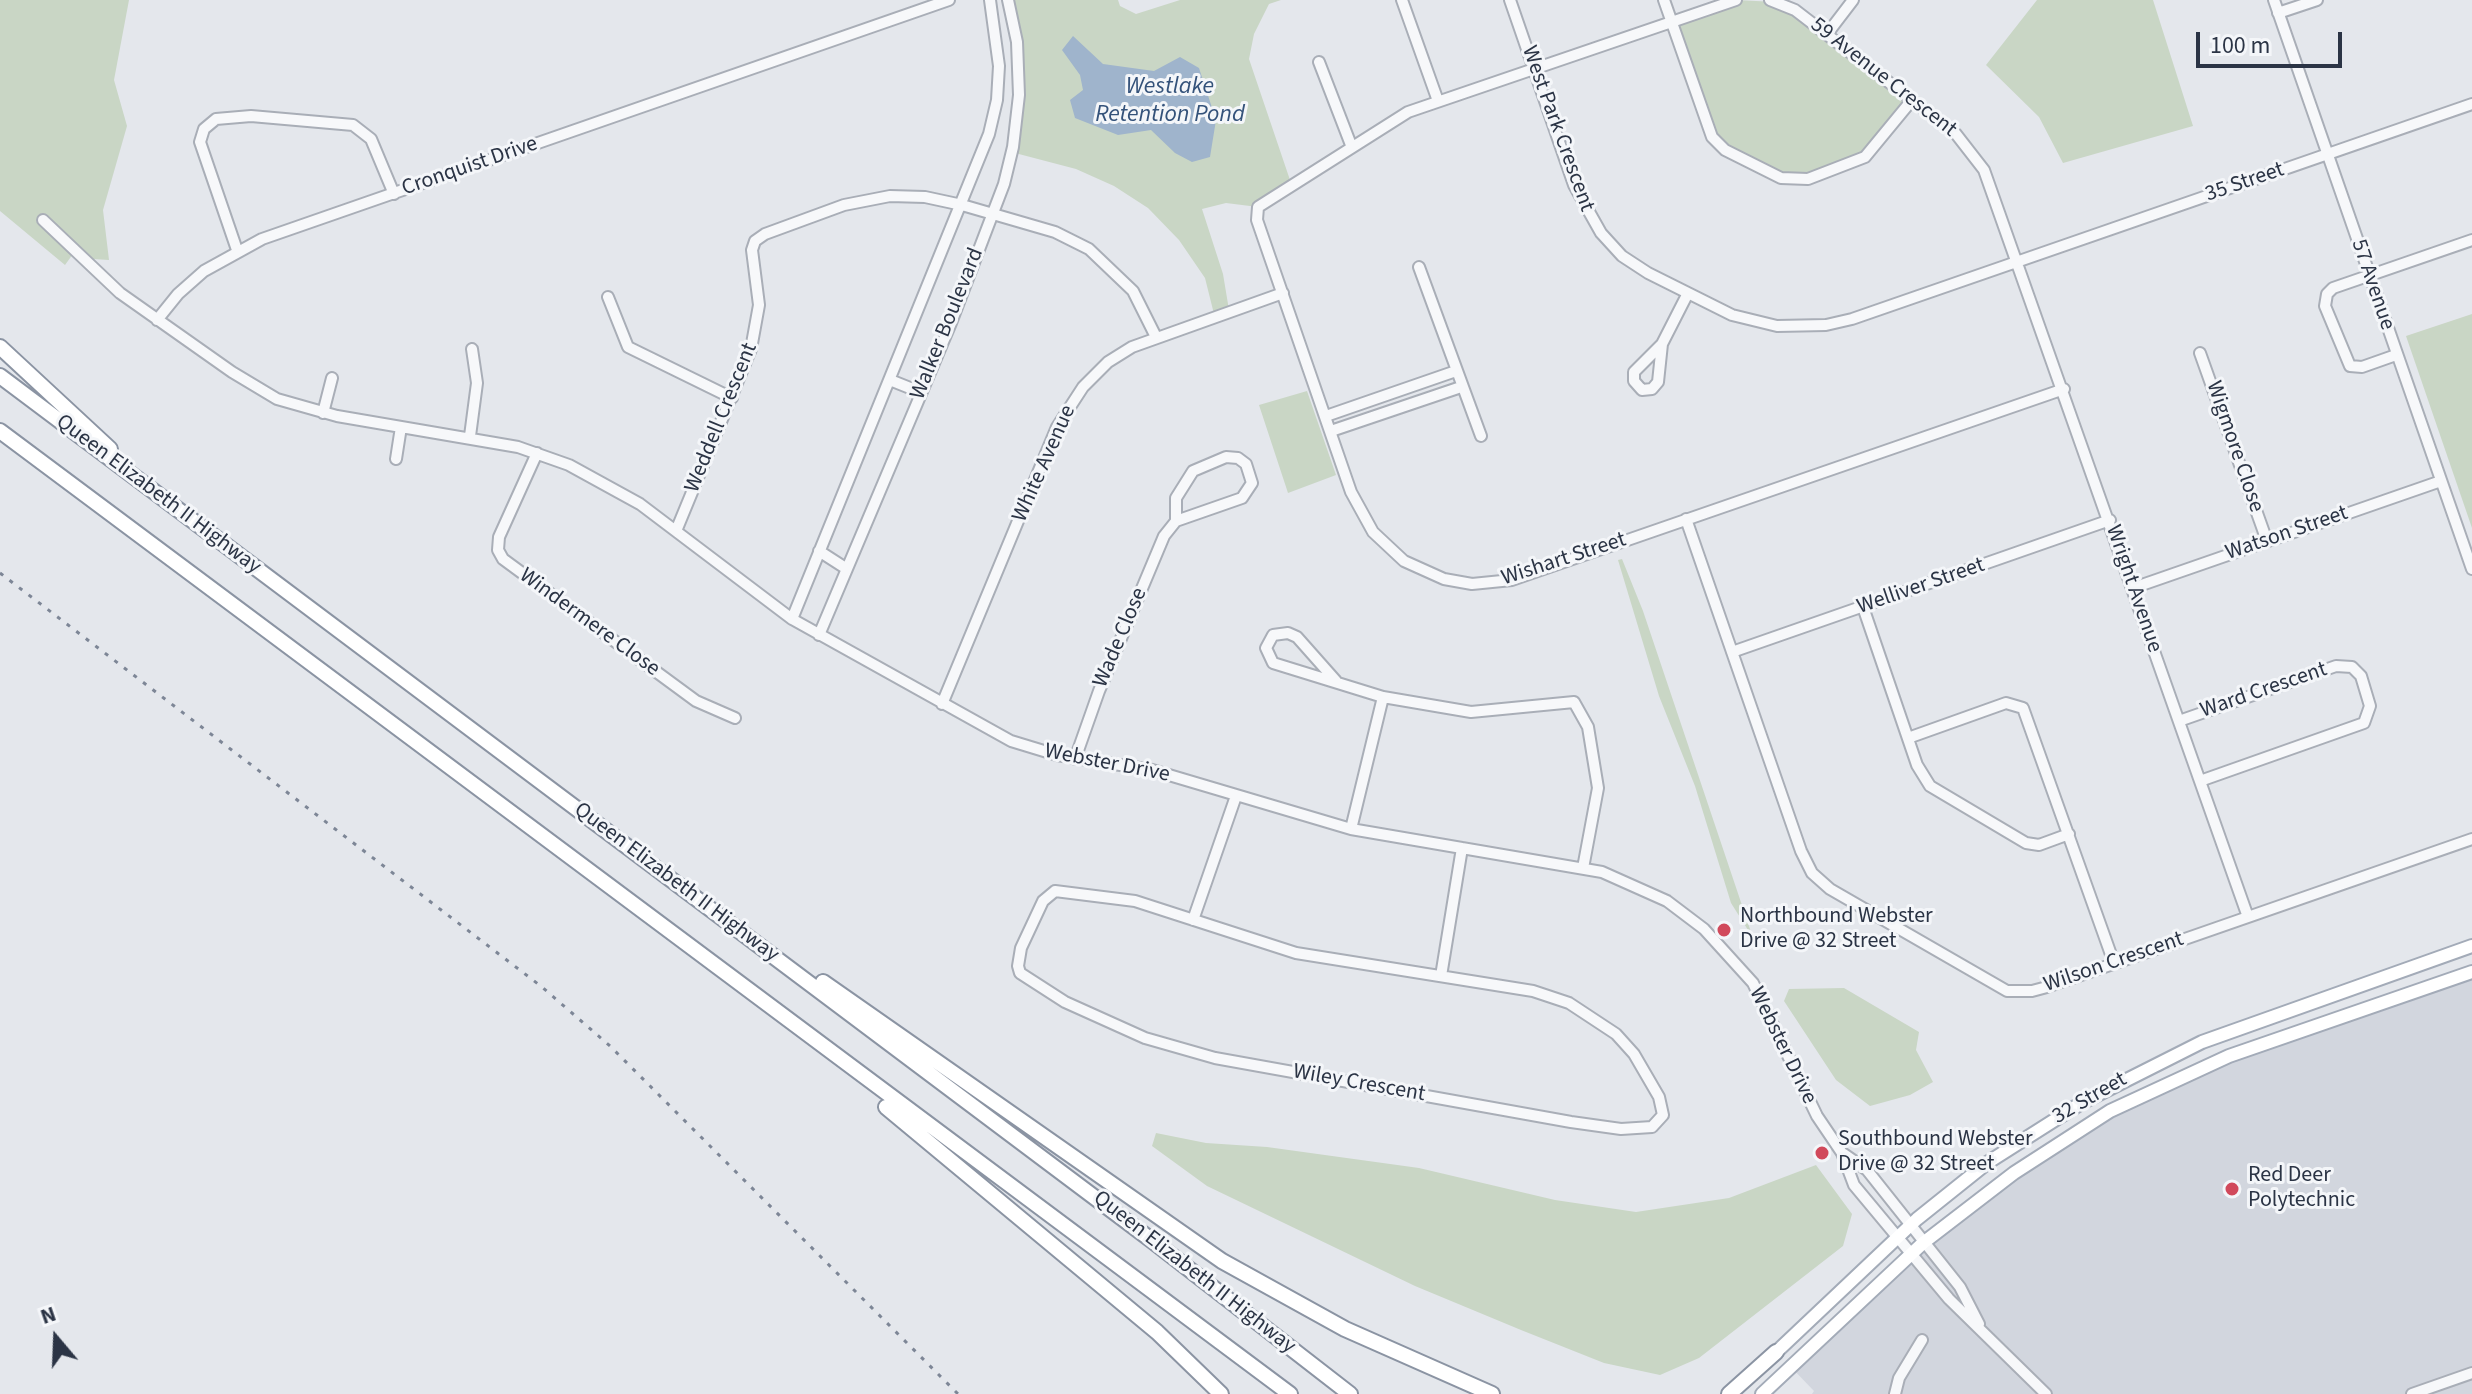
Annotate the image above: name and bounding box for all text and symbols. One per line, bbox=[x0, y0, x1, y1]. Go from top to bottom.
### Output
street label: 59 Avenue Crescent bbox=[1805, 13, 1961, 143]
scale bar bbox=[2200, 16, 2346, 66]
text: 100 m bbox=[2210, 28, 2270, 63]
street label: West Park Crescent bbox=[1515, 43, 1599, 215]
water label: Westlake Retention Pond bbox=[1095, 74, 1245, 130]
street label: Cronquist Drive bbox=[399, 131, 541, 203]
street label: 35 Street bbox=[2202, 157, 2288, 209]
street label: 57 Avenue bbox=[2344, 236, 2400, 334]
street label: Walker Boulevard bbox=[906, 244, 990, 404]
street label: Weddell Crescent bbox=[680, 339, 764, 497]
street label: Wigmore Close bbox=[2199, 378, 2269, 516]
street label: White Avenue bbox=[1008, 402, 1082, 526]
street label: Queen Elizabeth II Highway bbox=[50, 409, 266, 581]
street label: Watson Street bbox=[2222, 501, 2352, 567]
street label: Wright Avenue bbox=[2099, 522, 2167, 656]
street label: Wishart Street bbox=[1498, 527, 1630, 593]
street label: Welliver Street bbox=[1854, 553, 1988, 621]
street label: Windermere Close bbox=[513, 563, 665, 683]
street label: Wade Close bbox=[1088, 584, 1154, 692]
street label: Ward Crescent bbox=[2197, 657, 2331, 725]
street label: Webster Drive bbox=[1042, 739, 1172, 789]
street label: Queen Elizabeth II Highway bbox=[568, 797, 784, 969]
place label: Northbound Webster Drive @ 32 Street bbox=[1740, 904, 1933, 956]
marker: Northbound Webster Drive @ 32 Street bbox=[1715, 921, 1733, 939]
street label: Wilson Crescent bbox=[2041, 927, 2187, 999]
street label: Webster Drive bbox=[1742, 983, 1822, 1109]
street label: Wiley Crescent bbox=[1291, 1059, 1427, 1109]
street label: 32 Street bbox=[2048, 1067, 2132, 1131]
place label: Southbound Webster Drive @ 32 Street bbox=[1838, 1127, 2033, 1178]
marker: Southbound Webster Drive @ 32 Street bbox=[1813, 1144, 1831, 1162]
place label: Red Deer Polytechnic bbox=[2248, 1163, 2355, 1214]
marker: Red Deer Polytechnic bbox=[2223, 1180, 2241, 1198]
street label: Queen Elizabeth II Highway bbox=[1087, 1186, 1301, 1360]
north arrow bbox=[16, 1298, 96, 1378]
text: N bbox=[36, 1298, 60, 1333]

